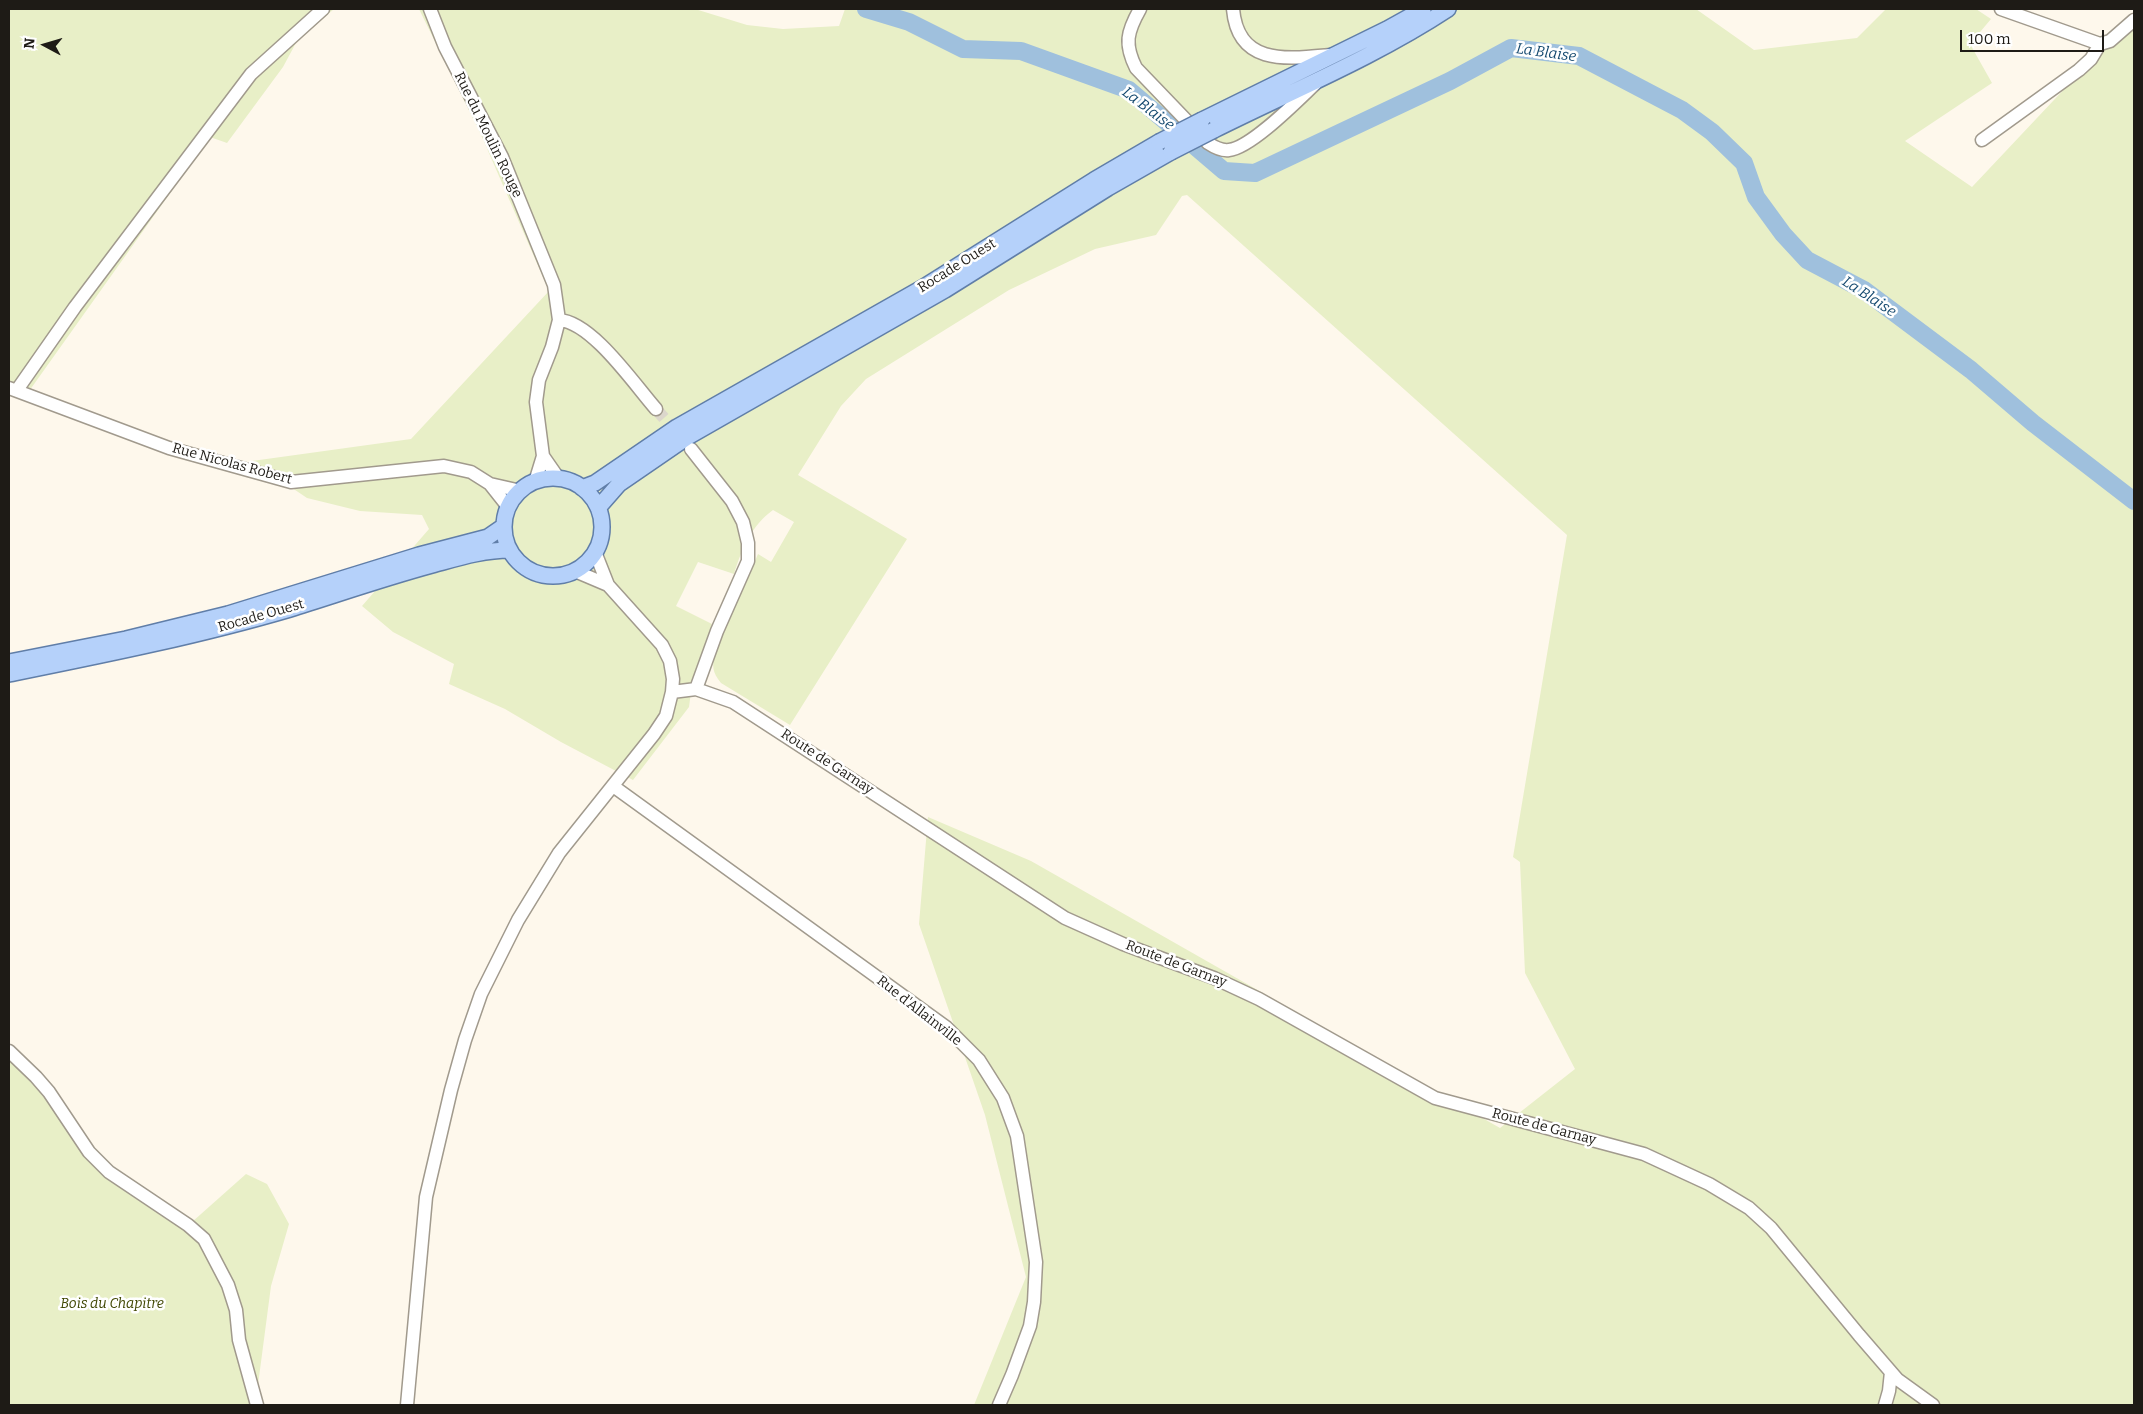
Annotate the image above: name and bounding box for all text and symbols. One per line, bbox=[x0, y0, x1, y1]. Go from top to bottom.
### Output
north arrow bbox=[20, 20, 70, 70]
scale bar bbox=[1963, 20, 2107, 52]
text: 100 m bbox=[1968, 30, 2011, 48]
text: N bbox=[21, 37, 39, 50]
water label: La Blaise bbox=[1515, 40, 1577, 66]
street label: Rue du Moulin Rouge bbox=[450, 69, 526, 201]
water label: La Blaise bbox=[1118, 84, 1178, 134]
street label: Rocade Ouest bbox=[915, 235, 999, 297]
water label: La Blaise bbox=[1839, 273, 1899, 321]
street label: Rue Nicolas Robert bbox=[170, 440, 294, 488]
street label: Rocade Ouest bbox=[216, 596, 306, 636]
street label: Route de Garnay bbox=[778, 726, 876, 798]
street label: Route de Garnay bbox=[1123, 937, 1229, 991]
street label: Rue d'Allainville bbox=[873, 973, 965, 1049]
street label: Route de Garnay bbox=[1490, 1105, 1598, 1149]
park label: Bois du Chapitre bbox=[60, 1296, 164, 1312]

